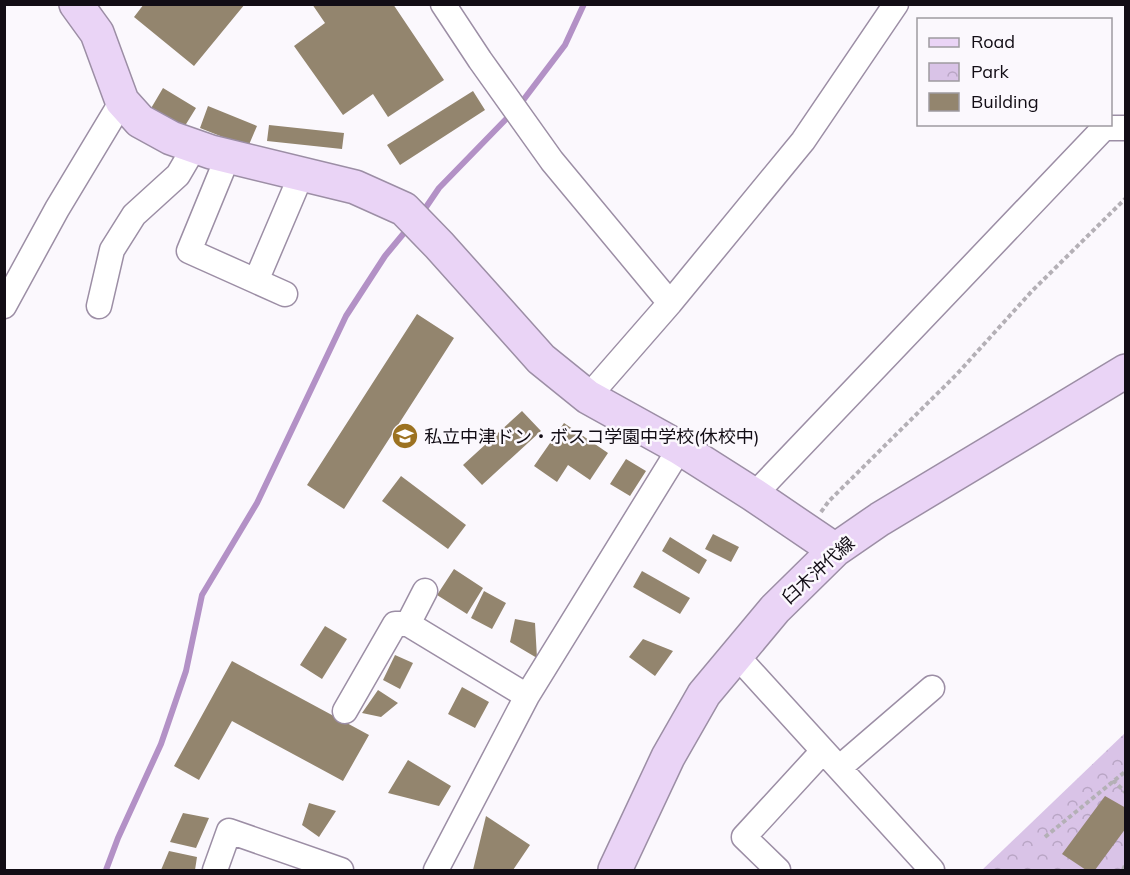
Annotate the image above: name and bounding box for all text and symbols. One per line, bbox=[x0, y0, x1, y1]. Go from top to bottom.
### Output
legend bbox=[917, 18, 1112, 126]
text: Road bbox=[971, 30, 1015, 53]
text: Park bbox=[971, 60, 1010, 83]
text: Building bbox=[971, 90, 1039, 113]
school or university icon: 私立中津ドン・ボスコ学園中学校(休校中) bbox=[390, 421, 420, 451]
place label: 私立中津ドン・ボスコ学園中学校(休校中) bbox=[424, 425, 759, 448]
street label: 臼木沖代線 bbox=[777, 531, 859, 609]

